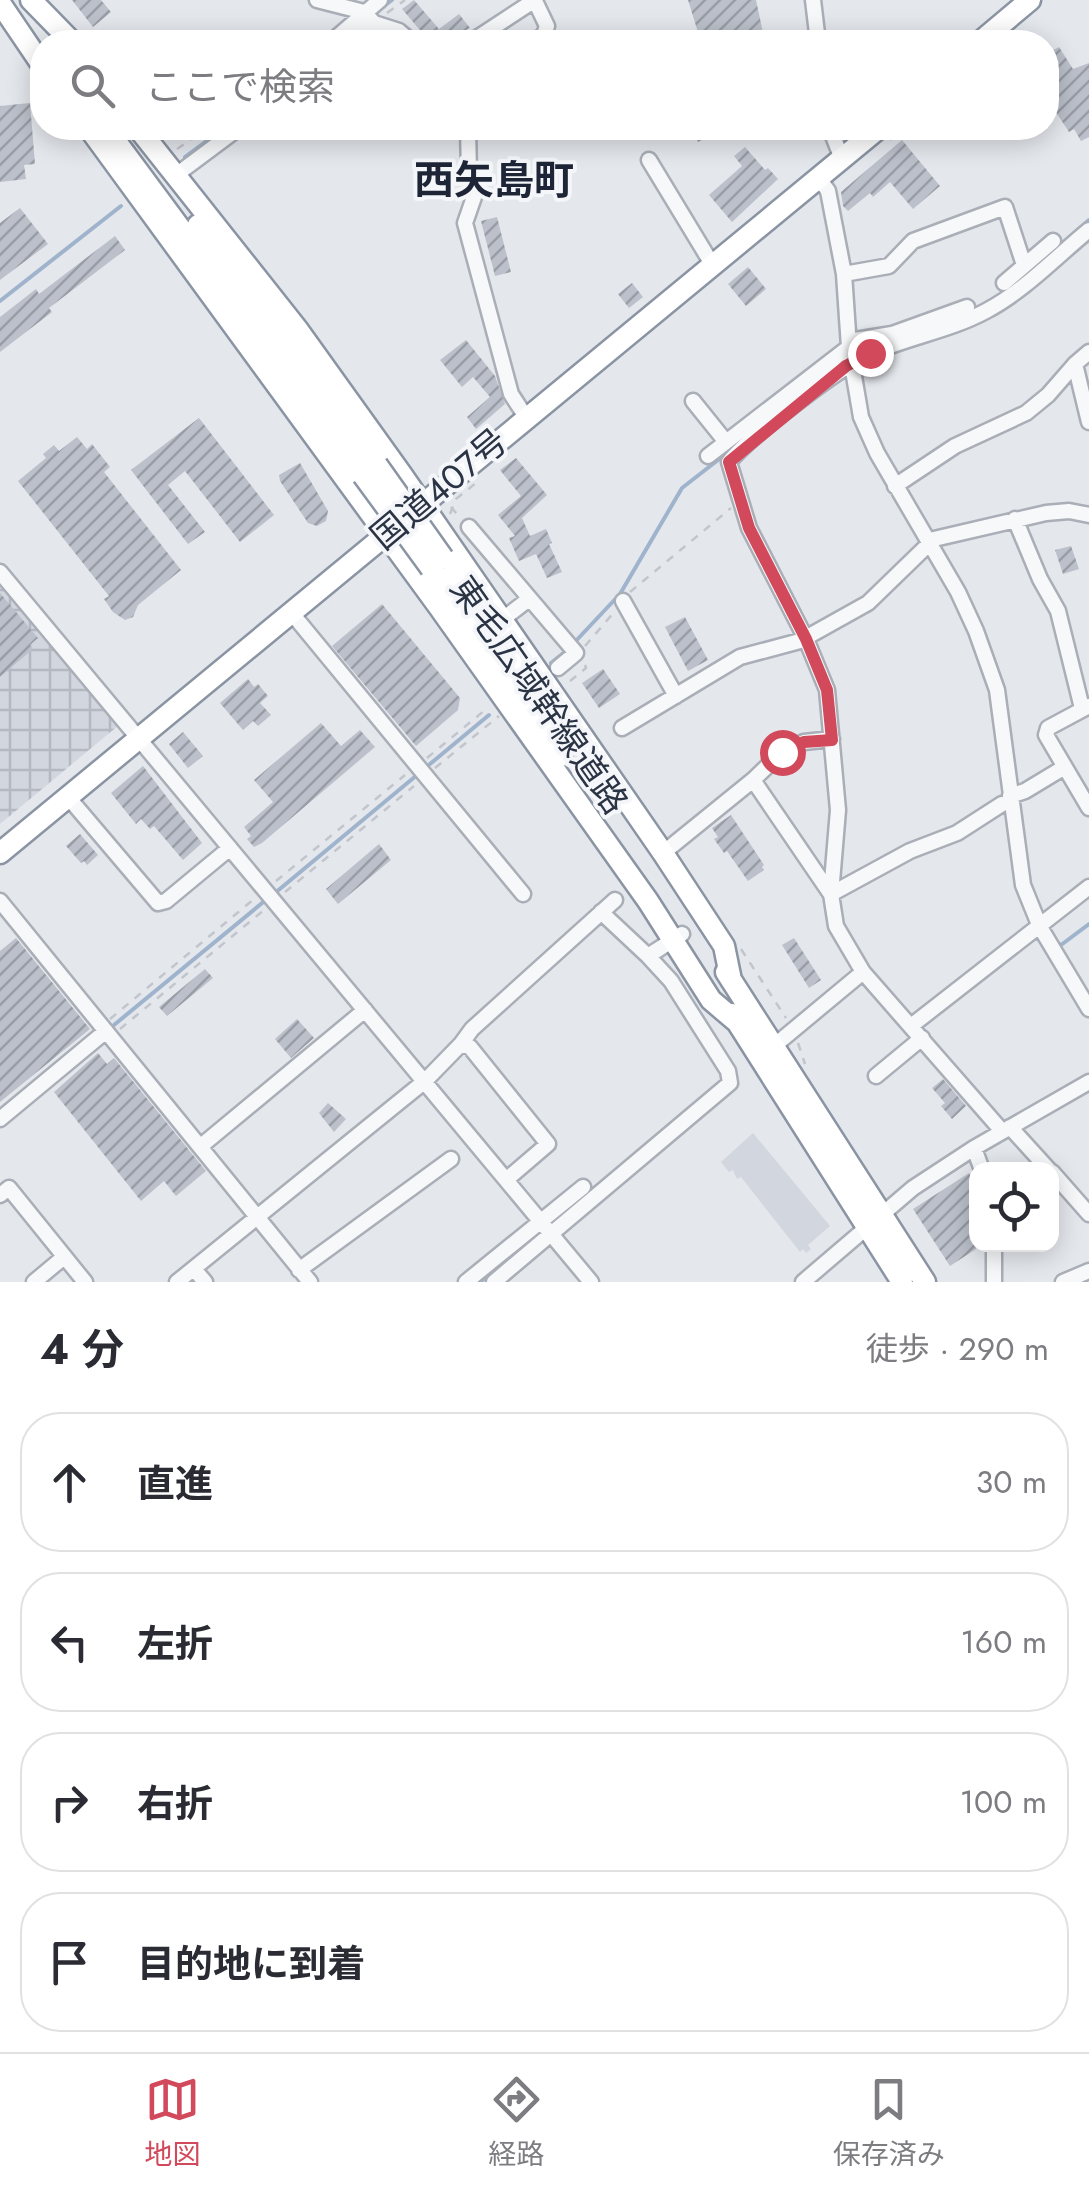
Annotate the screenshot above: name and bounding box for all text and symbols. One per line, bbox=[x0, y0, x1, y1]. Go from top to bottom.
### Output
search box bbox=[30, 30, 1059, 140]
icon: search bbox=[65, 58, 120, 113]
text: ここで検索 bbox=[145, 59, 335, 114]
district label: 西矢島町 bbox=[414, 151, 574, 209]
route end bbox=[848, 331, 894, 377]
street label: 国道407号 bbox=[360, 417, 518, 561]
street label: 東毛広域幹線道路 bbox=[438, 566, 640, 824]
route start bbox=[760, 730, 806, 776]
map controls bbox=[969, 1162, 1059, 1252]
button: locate bbox=[969, 1162, 1059, 1252]
text: 4 分 bbox=[40, 1319, 124, 1380]
text: 徒歩 · 290 m bbox=[866, 1326, 1049, 1372]
icon: ahead bbox=[42, 1455, 97, 1510]
text: 直進 bbox=[137, 1456, 213, 1511]
text: 30 m bbox=[976, 1459, 1047, 1505]
icon: left bbox=[42, 1615, 97, 1670]
text: 左折 bbox=[137, 1616, 213, 1671]
text: 160 m bbox=[960, 1619, 1047, 1665]
icon: right bbox=[42, 1775, 97, 1830]
text: 右折 bbox=[137, 1776, 213, 1831]
text: 100 m bbox=[960, 1779, 1047, 1825]
icon: arrive bbox=[42, 1935, 97, 1990]
text: 目的地に到着 bbox=[137, 1936, 365, 1991]
tab: 地図 bbox=[144, 2072, 200, 2175]
tab: 経路 bbox=[488, 2072, 545, 2175]
tab: 保存済み bbox=[833, 2072, 945, 2175]

